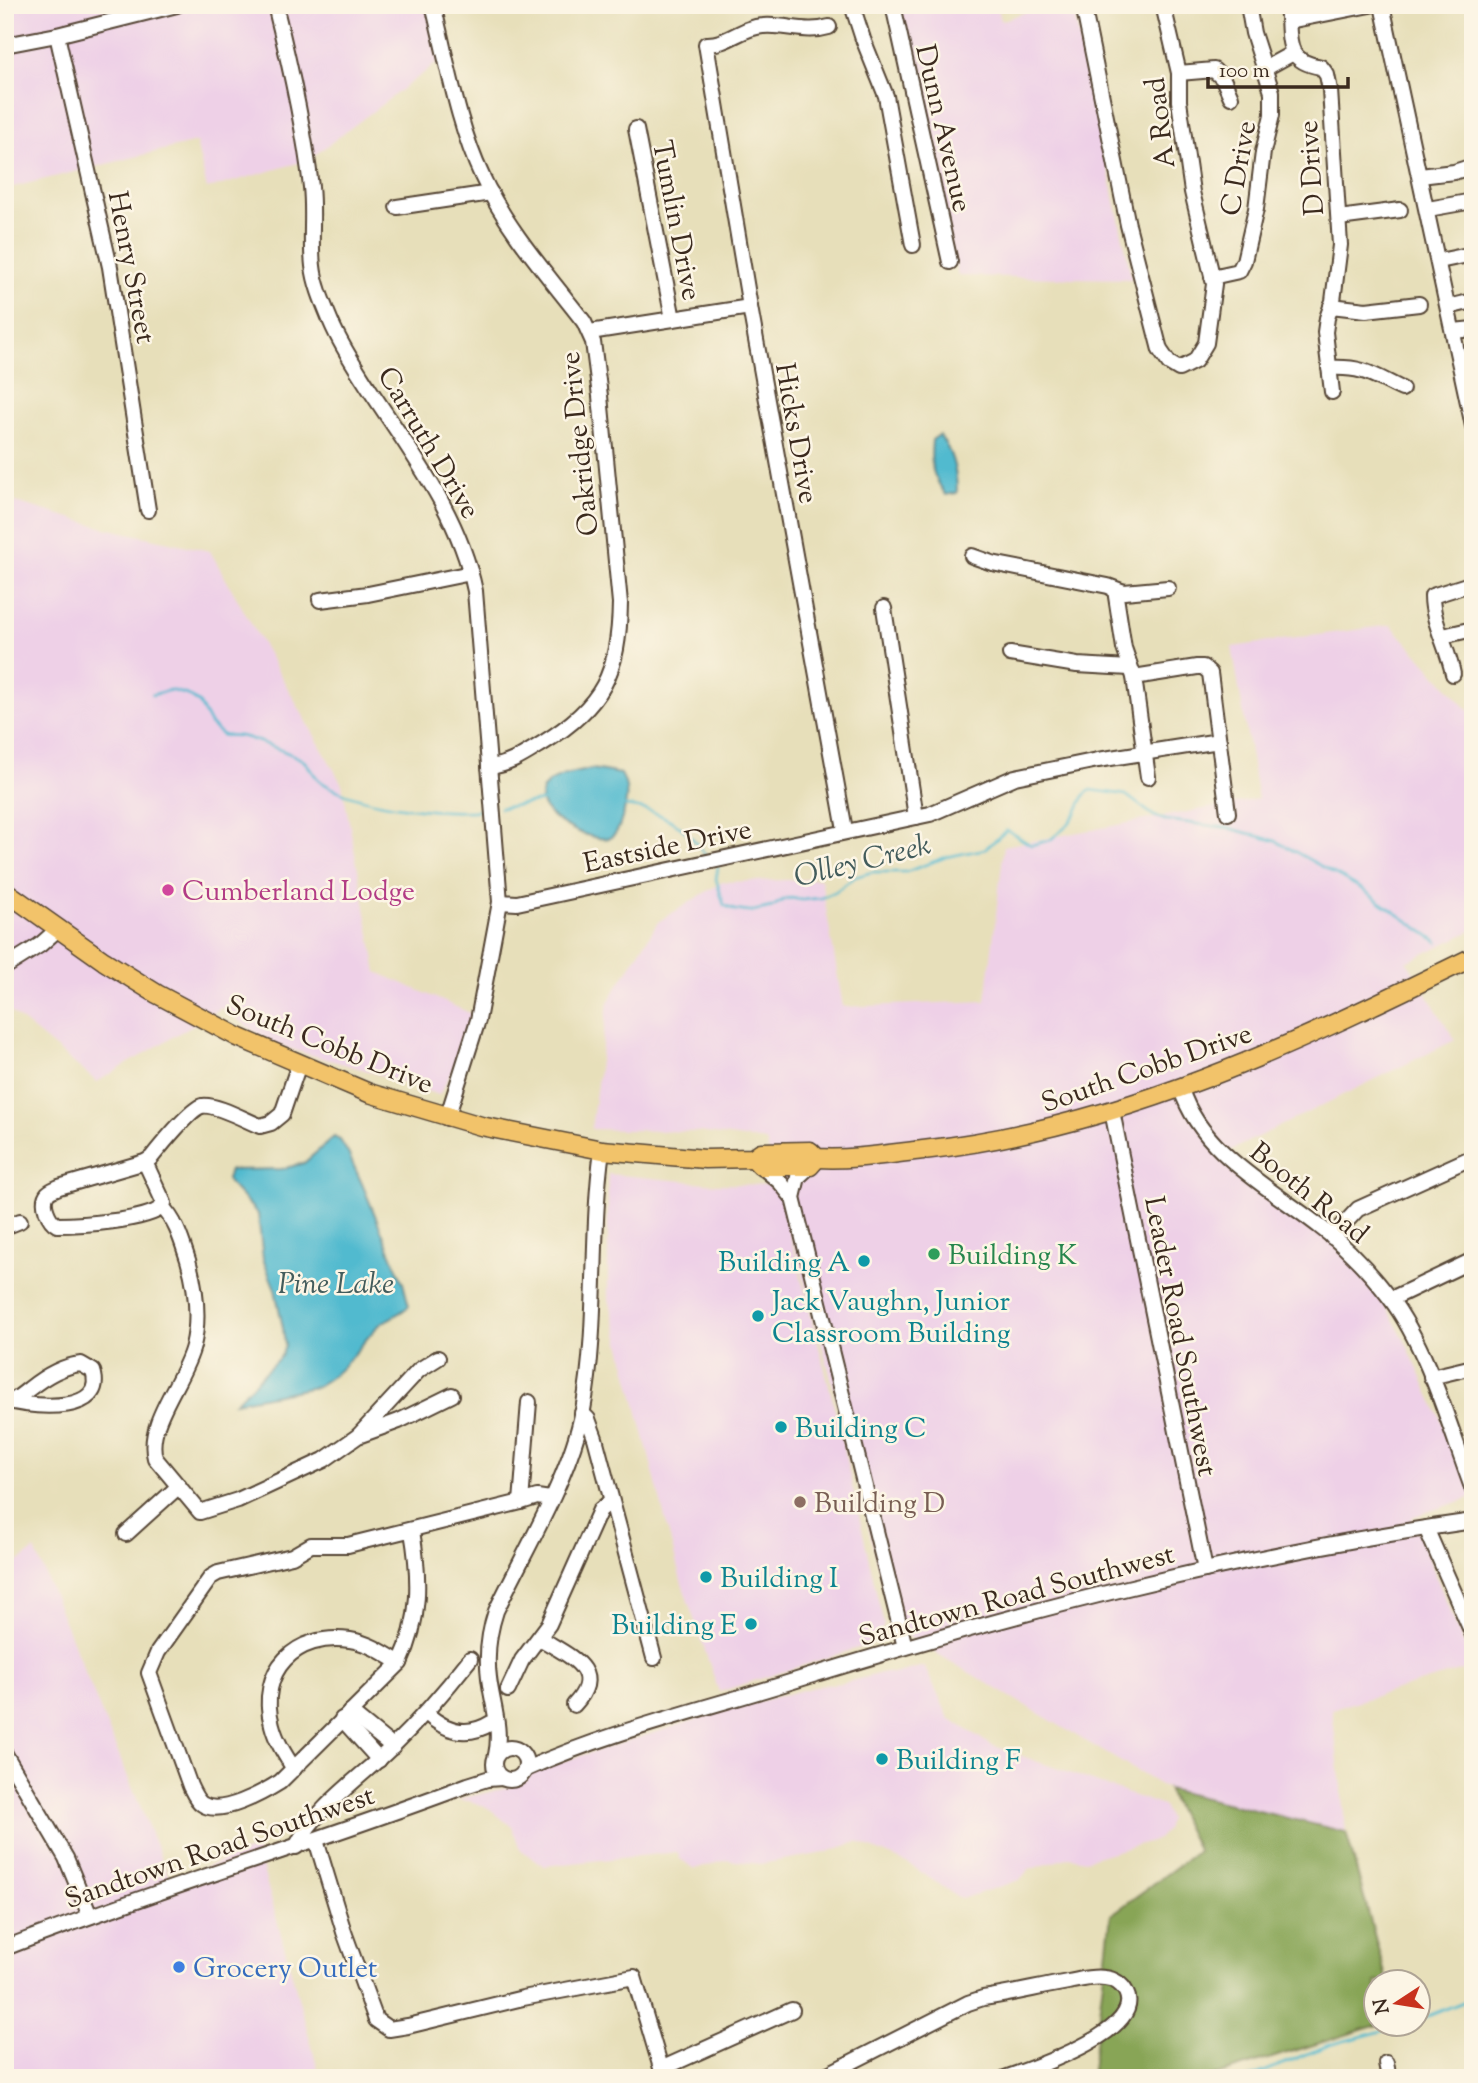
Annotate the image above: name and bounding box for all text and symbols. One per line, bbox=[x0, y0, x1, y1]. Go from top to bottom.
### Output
street label: Dunn Avenue bbox=[903, 41, 981, 216]
scale bar bbox=[1208, 46, 1348, 90]
text: 100 m bbox=[1219, 57, 1270, 87]
street label: A Road bbox=[1137, 75, 1187, 171]
street label: C Drive bbox=[1212, 118, 1268, 219]
street label: D Drive bbox=[1290, 119, 1336, 217]
street label: Tumlin Drive bbox=[640, 137, 710, 304]
street label: Henry Street bbox=[96, 188, 164, 347]
street label: Oakridge Drive bbox=[551, 349, 611, 538]
street label: Carruth Drive bbox=[366, 360, 489, 527]
street label: Hicks Drive bbox=[763, 360, 827, 507]
street label: Eastside Drive bbox=[580, 811, 755, 885]
water label: Olley Creek bbox=[790, 825, 936, 900]
place label: Cumberland Lodge bbox=[182, 873, 415, 913]
marker: Cumberland Lodge bbox=[160, 882, 176, 898]
street label: South Cobb Drive bbox=[219, 986, 439, 1106]
street label: South Cobb Drive bbox=[1036, 1015, 1258, 1125]
street label: Booth Road bbox=[1240, 1134, 1376, 1255]
street label: Leader Road Southwest bbox=[1132, 1193, 1226, 1480]
place label: Building K bbox=[948, 1237, 1077, 1277]
place label: Building A bbox=[718, 1244, 850, 1284]
marker: Building K bbox=[926, 1246, 942, 1262]
marker: Building A bbox=[856, 1253, 872, 1269]
water label: Pine Lake bbox=[278, 1264, 394, 1307]
place label: Jack Vaughn, Junior Classroom Building bbox=[770, 1283, 1011, 1355]
marker: Jack Vaughn, Junior Classroom Building bbox=[750, 1308, 766, 1324]
place label: Building C bbox=[795, 1410, 927, 1450]
marker: Building C bbox=[773, 1419, 789, 1435]
place label: Building D bbox=[814, 1485, 945, 1525]
marker: Building D bbox=[792, 1494, 808, 1510]
street label: Sandtown Road Southwest bbox=[854, 1535, 1180, 1658]
place label: Building I bbox=[720, 1560, 838, 1600]
marker: Building I bbox=[698, 1569, 714, 1585]
place label: Building E bbox=[611, 1607, 737, 1647]
marker: Building E bbox=[743, 1616, 759, 1632]
place label: Building F bbox=[896, 1742, 1020, 1782]
marker: Building F bbox=[874, 1751, 890, 1767]
street label: Sandtown Road Southwest bbox=[60, 1777, 381, 1921]
place label: Grocery Outlet bbox=[193, 1950, 378, 1990]
marker: Grocery Outlet bbox=[171, 1959, 187, 1975]
north arrow bbox=[1362, 1968, 1432, 2038]
text: N bbox=[1368, 1996, 1398, 2016]

